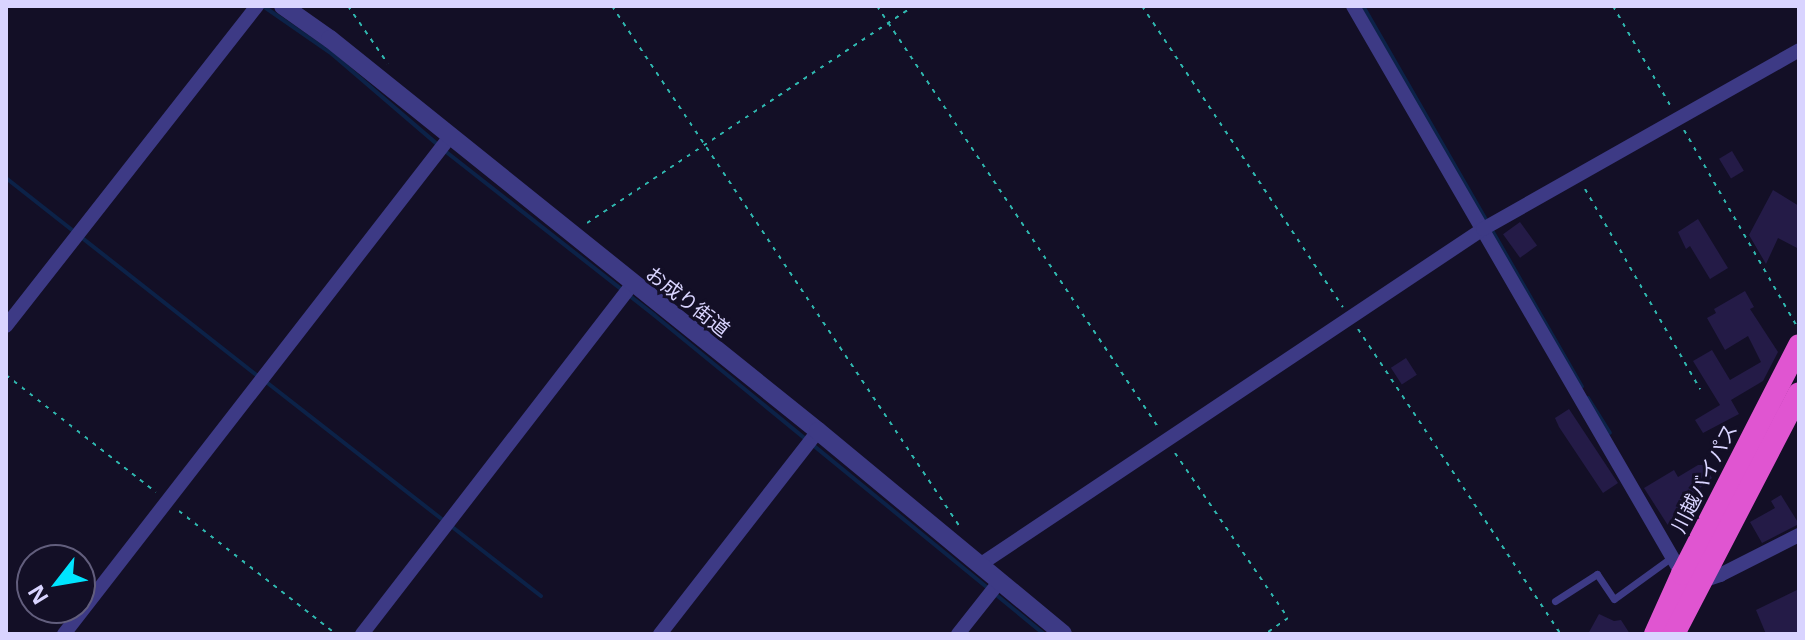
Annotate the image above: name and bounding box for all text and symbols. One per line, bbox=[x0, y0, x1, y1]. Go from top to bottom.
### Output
street label: お成り街道 bbox=[641, 261, 735, 341]
street label: 川越バイパス bbox=[1666, 419, 1742, 537]
north arrow bbox=[16, 544, 96, 624]
text: N bbox=[20, 580, 55, 611]

